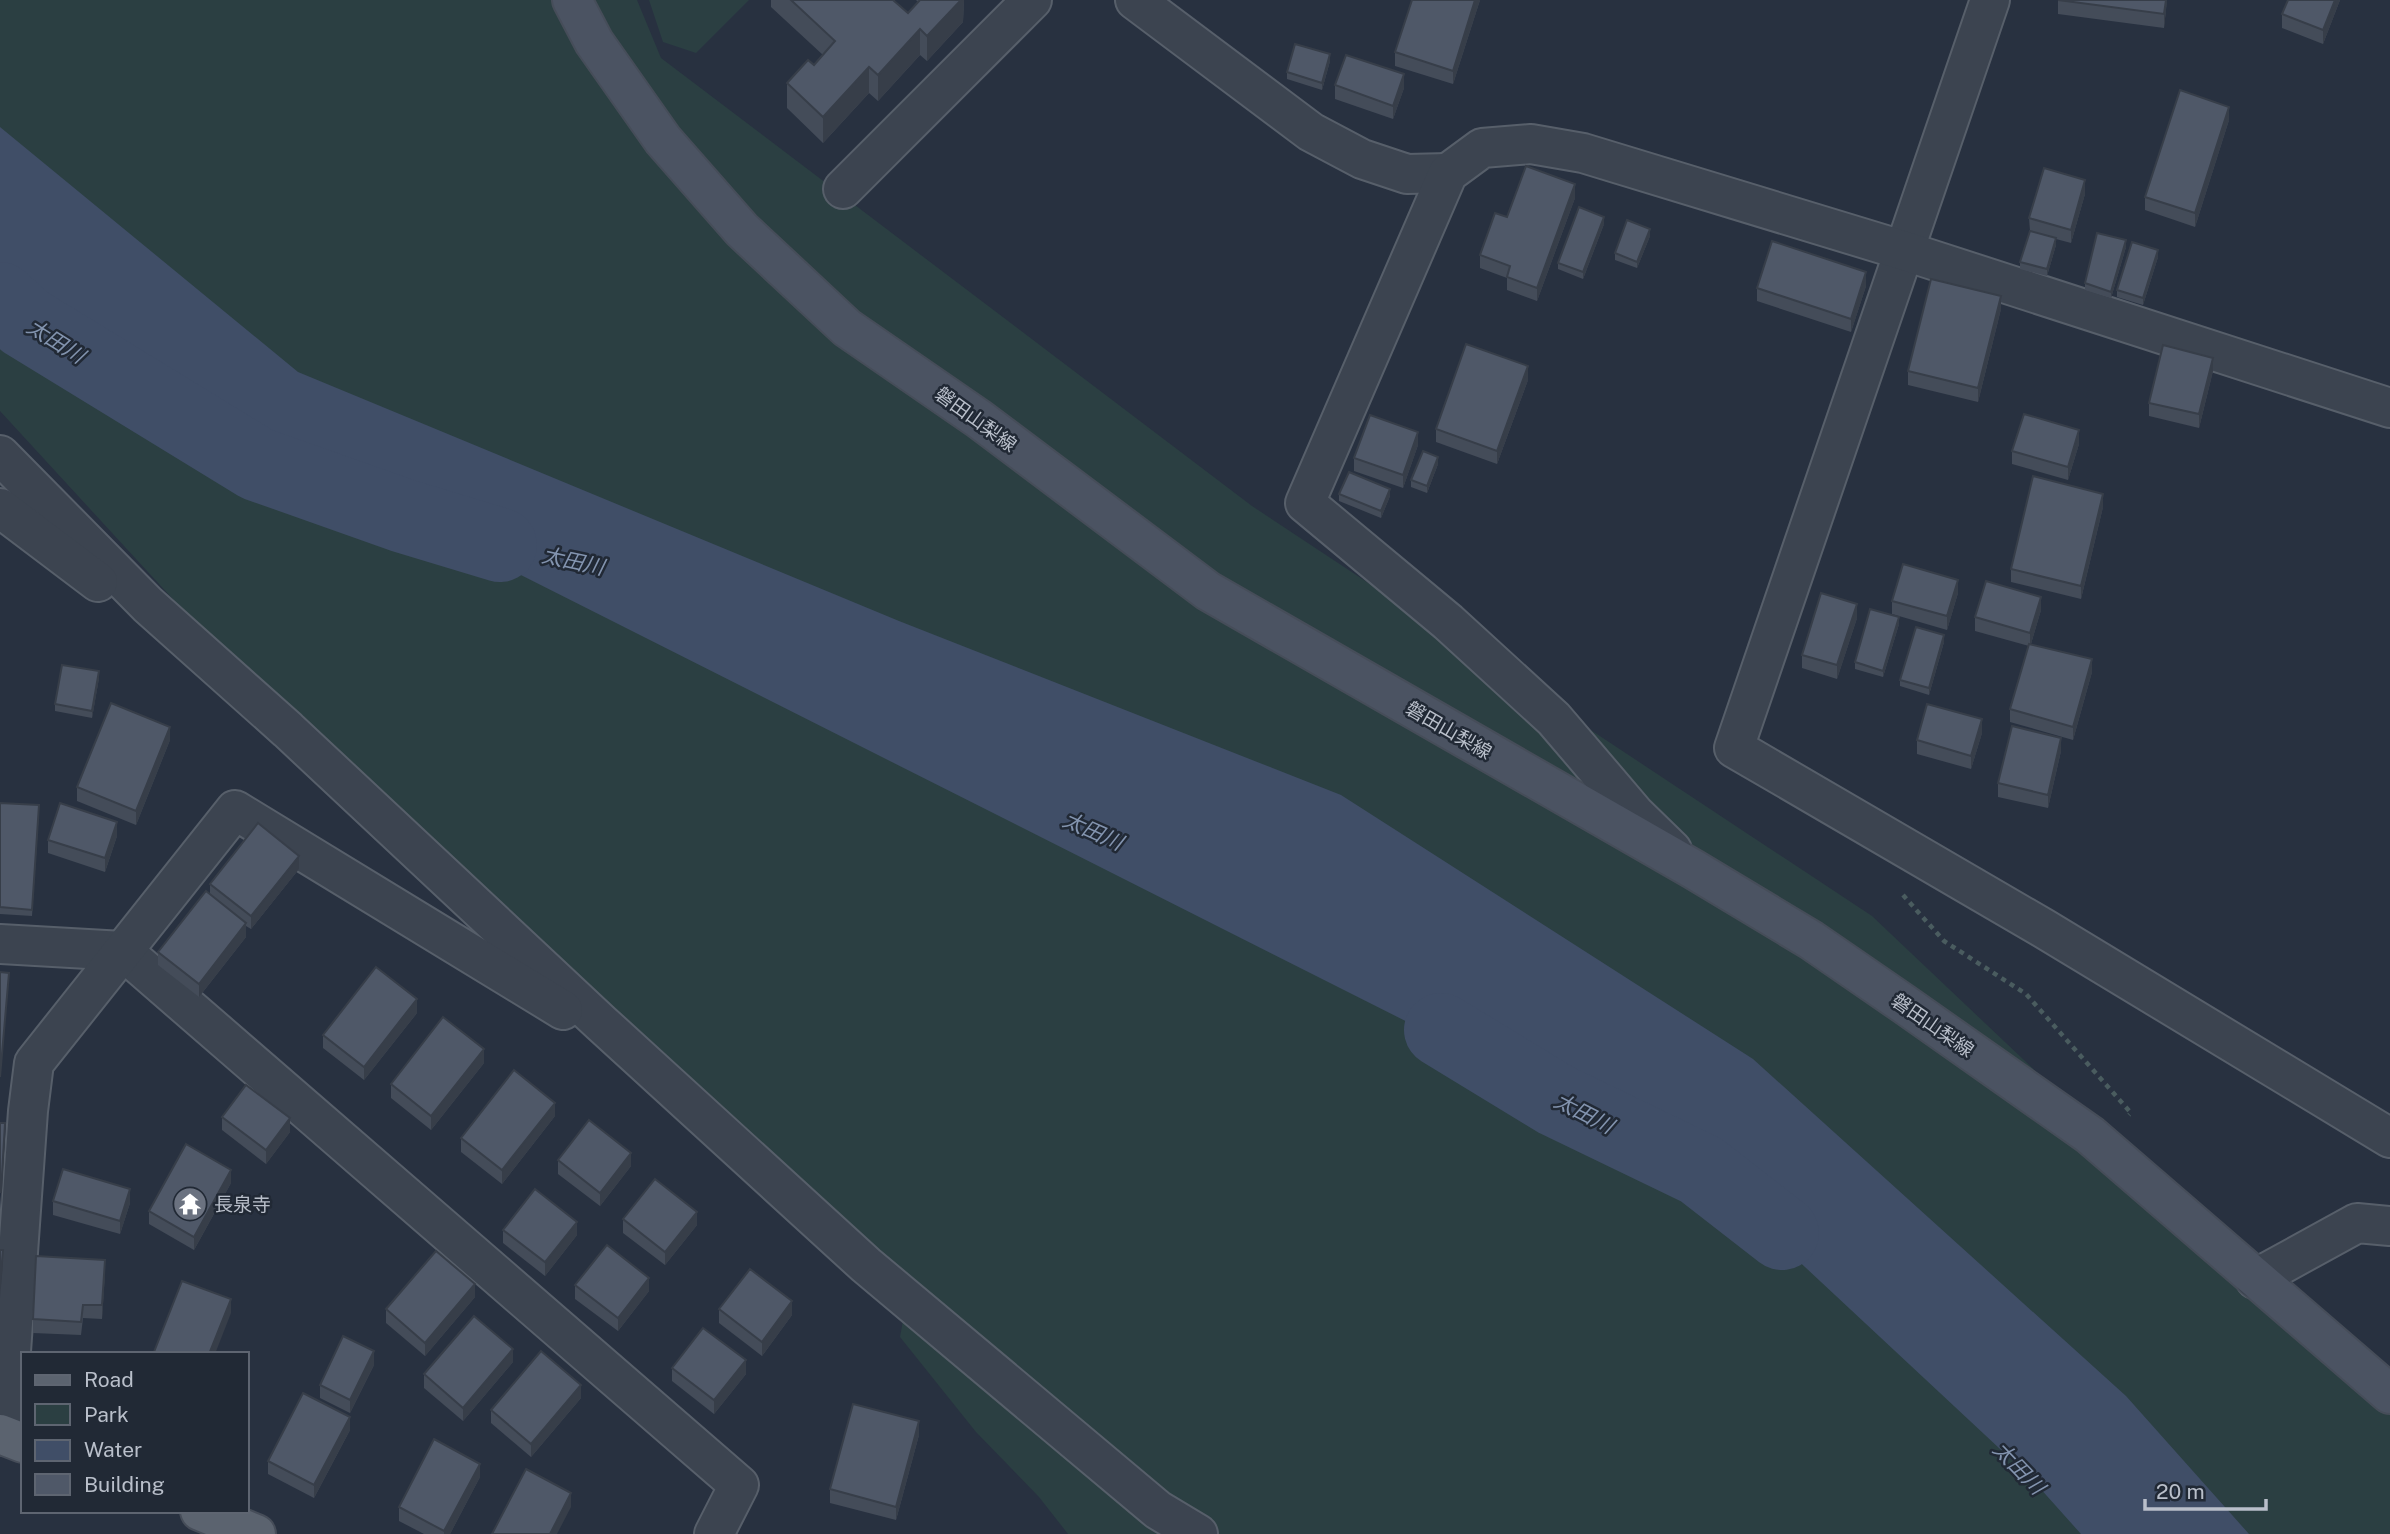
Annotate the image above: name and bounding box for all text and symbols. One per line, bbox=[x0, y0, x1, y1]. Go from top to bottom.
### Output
water label: 太田川 bbox=[23, 314, 91, 369]
street label: 磐田山梨線 bbox=[931, 382, 1021, 456]
water label: 太田川 bbox=[540, 542, 608, 580]
street label: 磐田山梨線 bbox=[1402, 697, 1496, 763]
water label: 太田川 bbox=[1059, 807, 1129, 856]
street label: 磐田山梨線 bbox=[1888, 989, 1978, 1061]
water label: 太田川 bbox=[1550, 1088, 1620, 1139]
temple icon: 長泉寺 bbox=[171, 1185, 209, 1223]
place label: 長泉寺 bbox=[214, 1193, 271, 1215]
legend bbox=[21, 1352, 248, 1513]
text: Road bbox=[84, 1367, 134, 1392]
text: Park bbox=[84, 1402, 129, 1427]
text: Water bbox=[84, 1437, 142, 1462]
water label: 太田川 bbox=[1988, 1437, 2051, 1501]
scale bar bbox=[2145, 1468, 2266, 1512]
text: Building bbox=[84, 1472, 165, 1497]
text: 20 m bbox=[2156, 1479, 2205, 1504]

